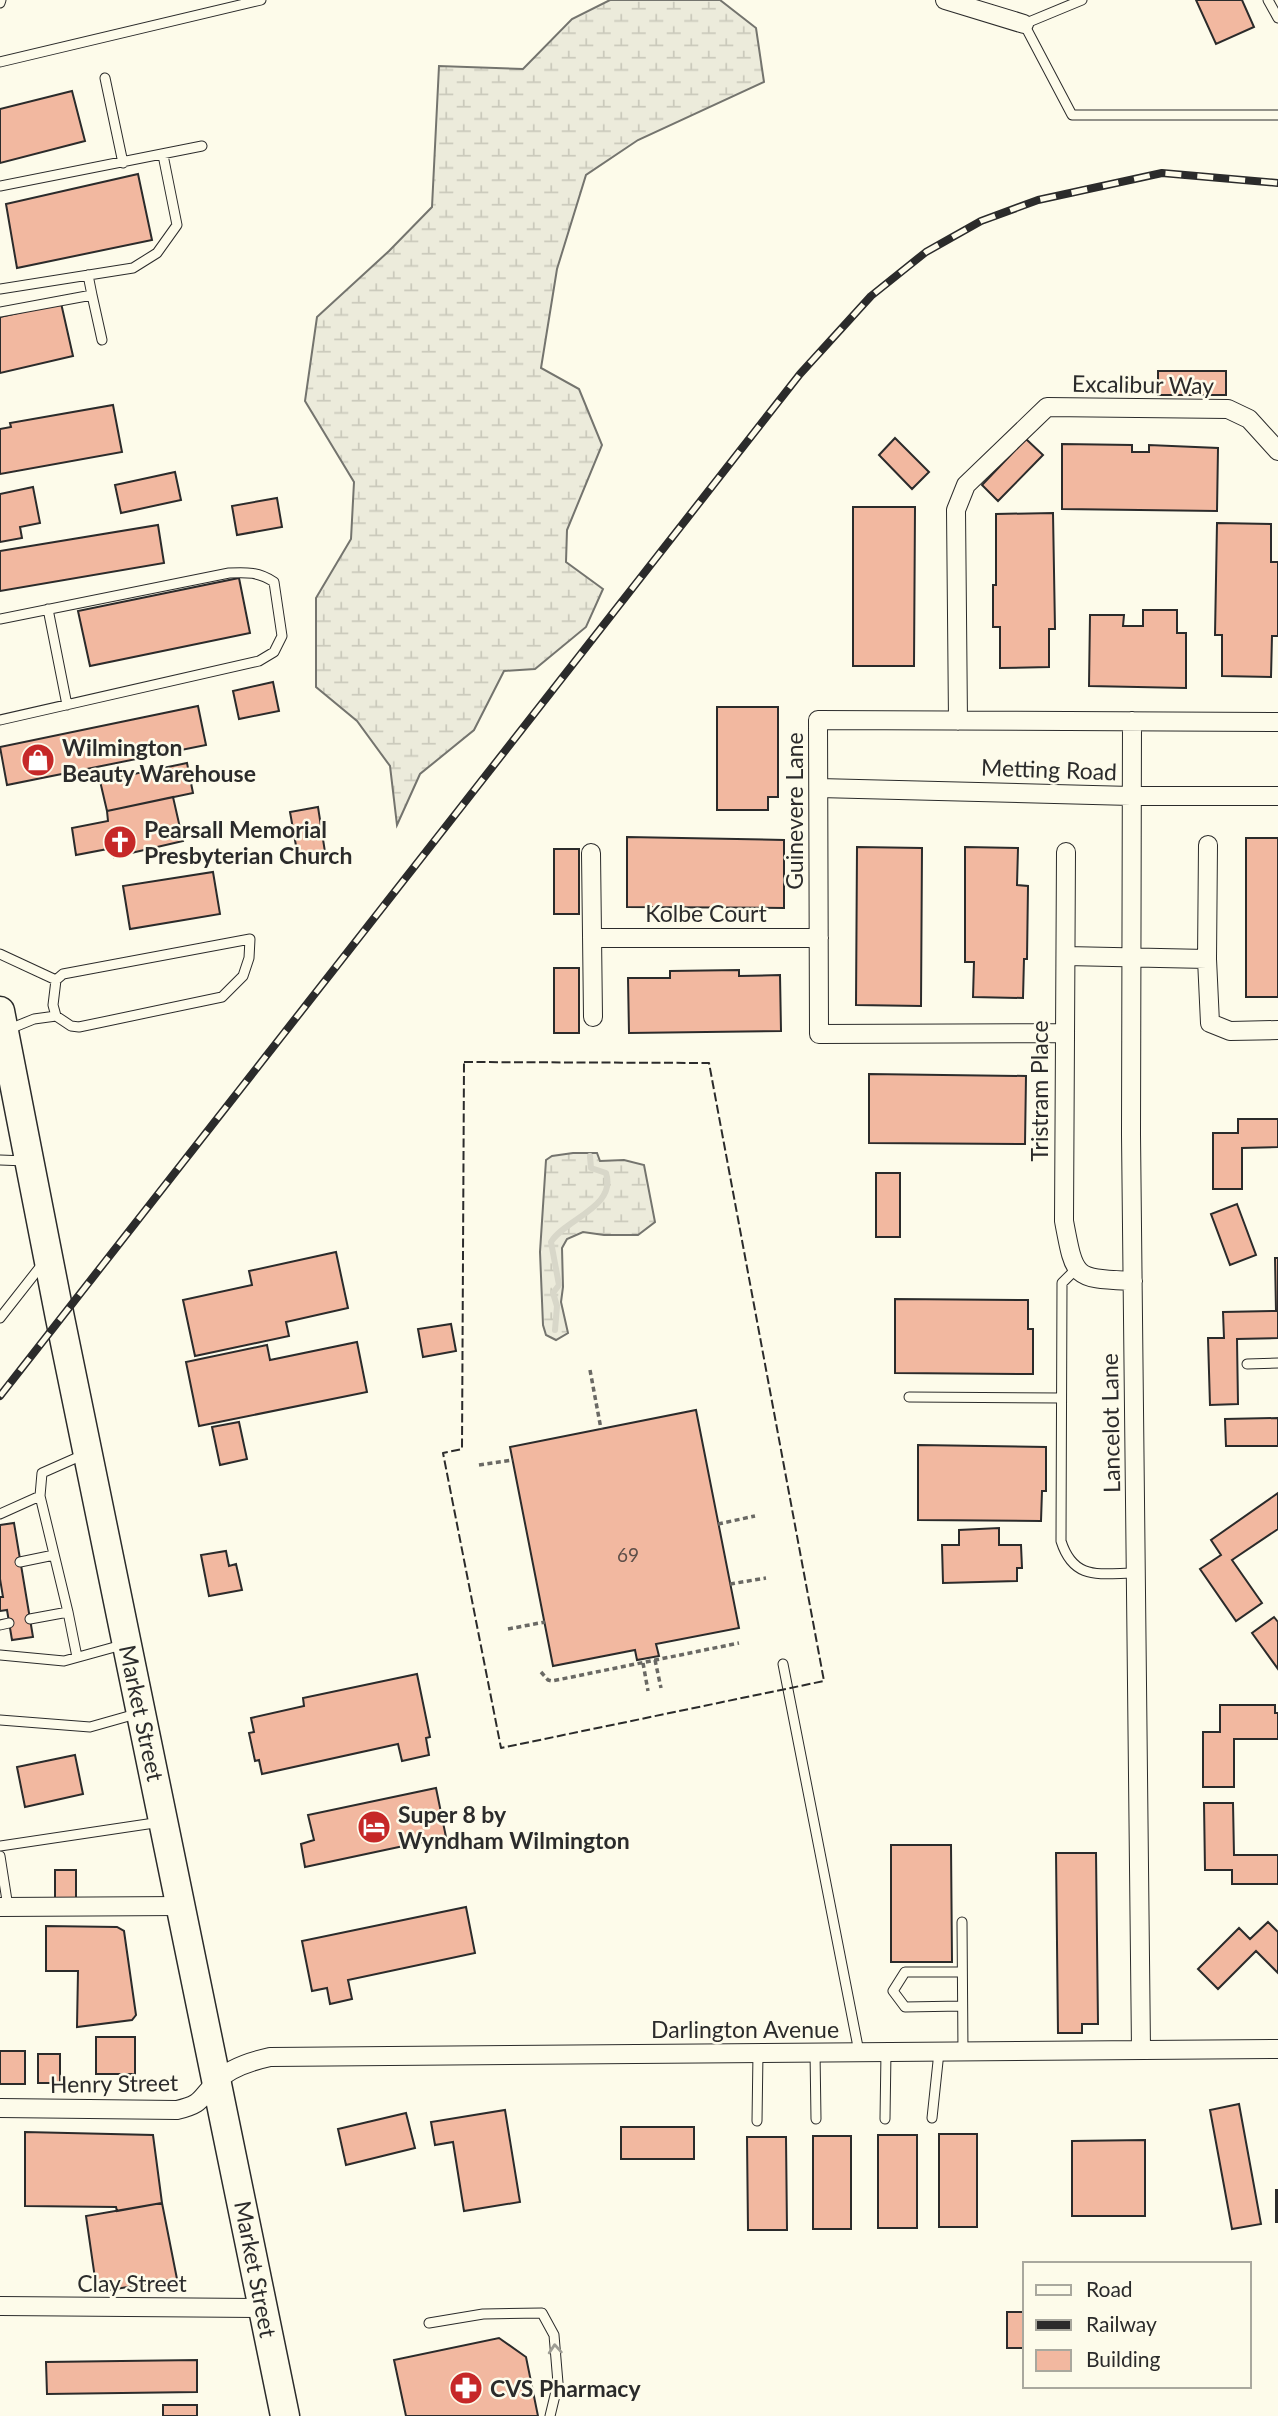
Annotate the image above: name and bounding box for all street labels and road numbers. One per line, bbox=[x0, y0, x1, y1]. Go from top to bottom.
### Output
street label: Excalibur Way bbox=[1072, 369, 1215, 399]
street label: Guinevere Lane bbox=[780, 732, 808, 890]
street label: Metting Road bbox=[980, 753, 1118, 785]
street label: Kolbe Court bbox=[645, 899, 767, 927]
street label: Tristram Place bbox=[1025, 1020, 1053, 1162]
street label: Lancelot Lane bbox=[1095, 1353, 1125, 1493]
street label: Market Street bbox=[114, 1642, 170, 1784]
street label: Darlington Avenue bbox=[651, 2015, 839, 2043]
street label: Henry Street bbox=[50, 2068, 179, 2098]
street label: Market Street bbox=[229, 2198, 283, 2340]
street label: Clay Street bbox=[77, 2269, 188, 2297]

